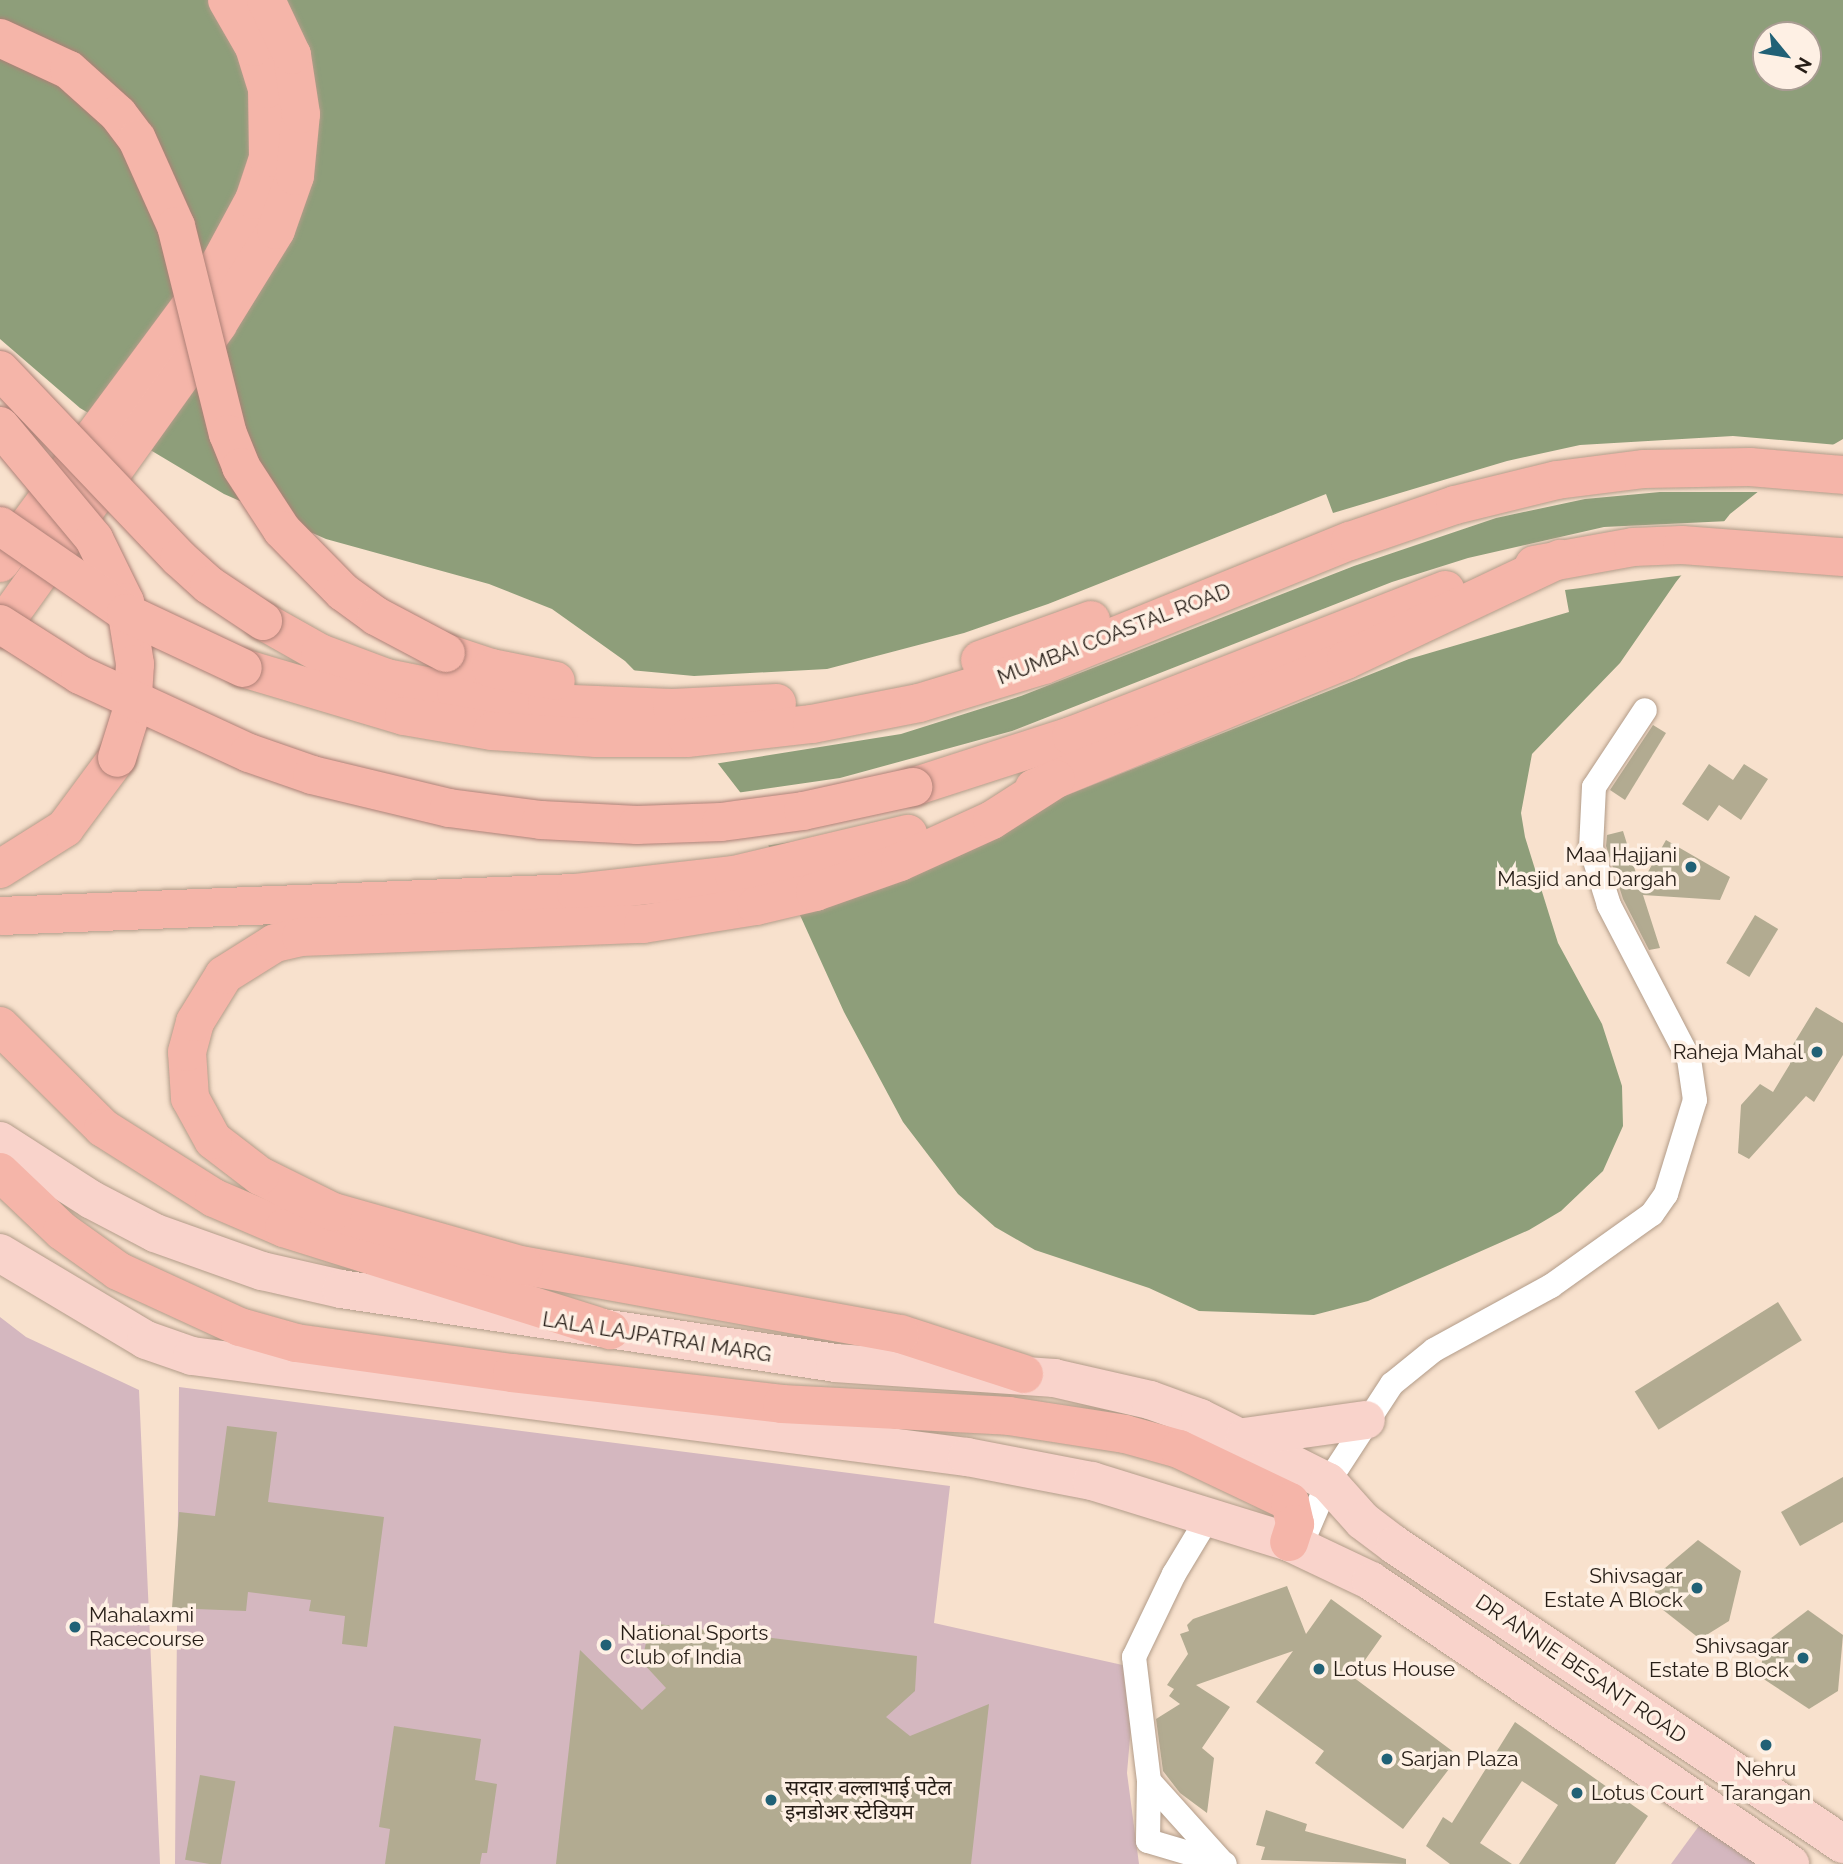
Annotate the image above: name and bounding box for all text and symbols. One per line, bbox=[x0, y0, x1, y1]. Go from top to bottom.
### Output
north arrow bbox=[1752, 21, 1822, 91]
text: N bbox=[1790, 54, 1817, 77]
street label: MUMBAI COASTAL ROAD bbox=[993, 578, 1235, 690]
place label: Maa Hajjani Masjid and Dargah bbox=[1497, 842, 1677, 892]
marker: Maa Hajjani Masjid and Dargah bbox=[1683, 859, 1699, 875]
place label: Raheja Mahal bbox=[1673, 1039, 1803, 1065]
marker: Raheja Mahal bbox=[1809, 1044, 1825, 1060]
street label: LALA LAJPATRAI MARG bbox=[540, 1306, 774, 1368]
place label: Shivsagar Estate A Block bbox=[1543, 1563, 1683, 1613]
marker: Shivsagar Estate A Block bbox=[1689, 1580, 1705, 1596]
street label: DR ANNIE BESANT ROAD bbox=[1470, 1589, 1692, 1749]
place label: Mahalaxmi Racecourse bbox=[89, 1602, 204, 1652]
marker: Mahalaxmi Racecourse bbox=[67, 1619, 83, 1635]
place label: National Sports Club of India bbox=[620, 1620, 769, 1670]
place label: Shivsagar Estate B Block bbox=[1649, 1633, 1789, 1683]
marker: National Sports Club of India bbox=[598, 1637, 614, 1653]
marker: Shivsagar Estate B Block bbox=[1795, 1650, 1811, 1666]
place label: Lotus House bbox=[1333, 1656, 1455, 1682]
marker: Lotus House bbox=[1311, 1661, 1327, 1677]
marker: Nehru Tarangan bbox=[1758, 1737, 1774, 1753]
place label: Sarjan Plaza bbox=[1401, 1746, 1518, 1772]
marker: Sarjan Plaza bbox=[1379, 1751, 1395, 1767]
place label: Nehru Tarangan bbox=[1721, 1756, 1811, 1806]
place label: सरदार वल्लाभाई पटेल इनडोअर स्टेडियम bbox=[785, 1775, 952, 1825]
place label: Lotus Court bbox=[1591, 1780, 1704, 1806]
marker: Lotus Court bbox=[1569, 1785, 1585, 1801]
marker: सरदार वल्लाभाई पटेल इनडोअर स्टेडियम bbox=[763, 1792, 779, 1808]

